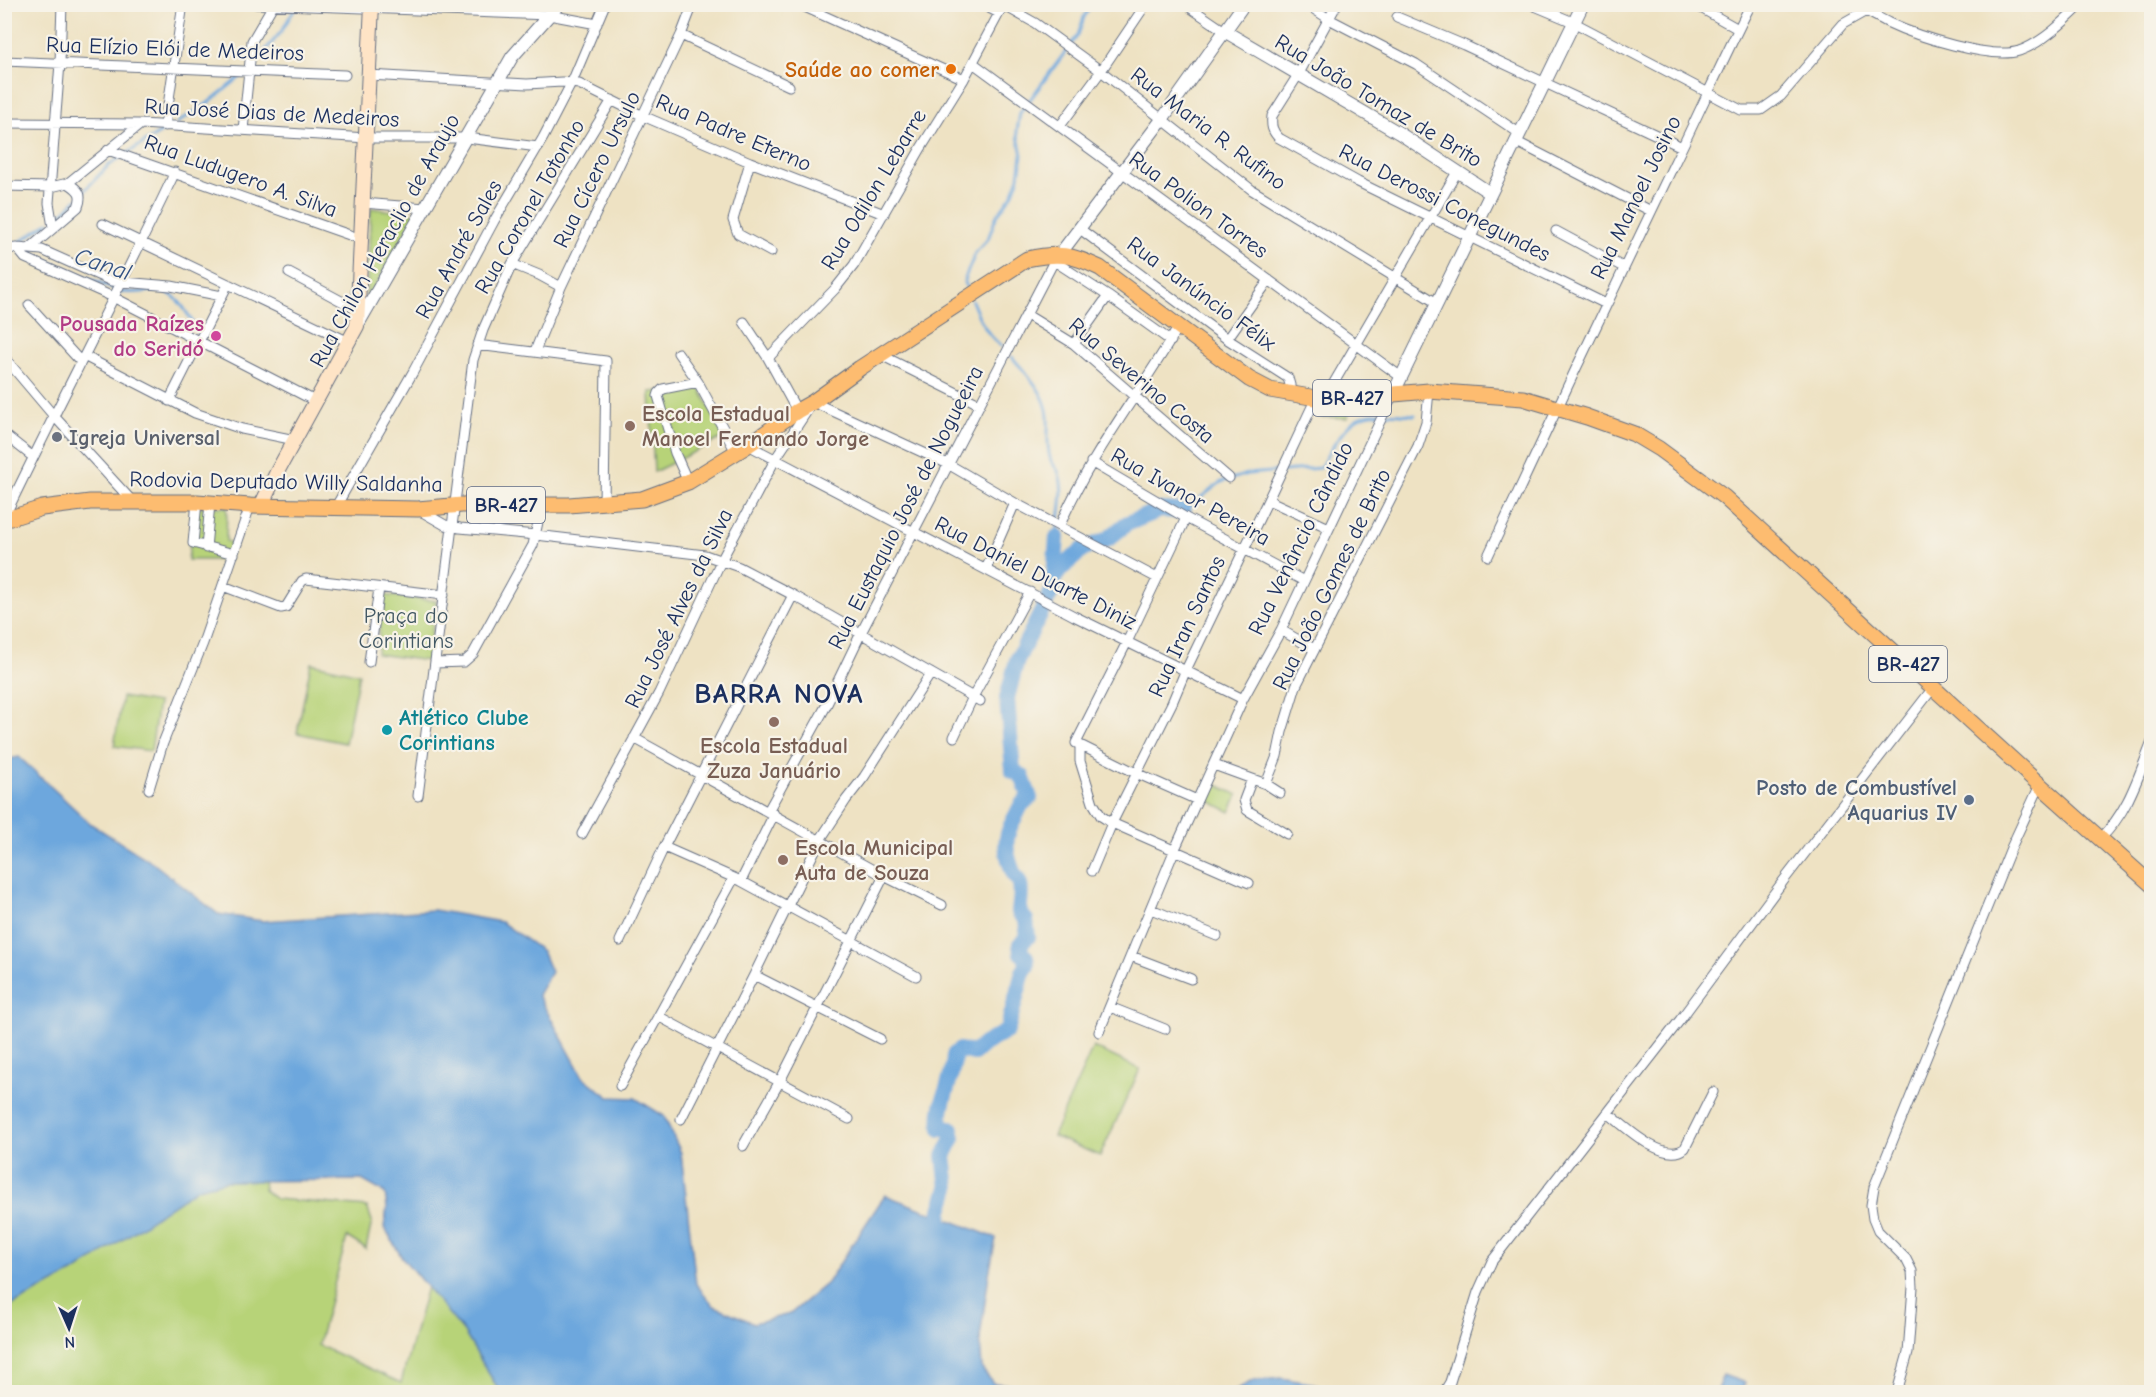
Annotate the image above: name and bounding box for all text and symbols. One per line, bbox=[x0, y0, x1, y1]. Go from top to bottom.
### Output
street label: Rua João Tomaz de Brito bbox=[1270, 29, 1487, 173]
street label: Rua Elízio Elói de Medeiros bbox=[46, 32, 304, 66]
place label: Saúde ao comer bbox=[785, 57, 939, 83]
marker: Saúde ao comer bbox=[944, 62, 958, 76]
street label: Rua Maria R. Rufino bbox=[1125, 62, 1291, 196]
street label: Rua Cícero Ursulo bbox=[548, 87, 646, 252]
street label: Rua Padre Eterno bbox=[652, 88, 815, 177]
street label: Rua José Dias de Medeiros bbox=[144, 93, 400, 133]
street label: Rua Odilon Lebarre bbox=[816, 105, 932, 275]
street label: Rua Chilon Heraclio de Araujo bbox=[304, 109, 466, 372]
street label: Rua Manoel Josino bbox=[1585, 111, 1687, 284]
street label: Rua Coronel Totonho bbox=[469, 115, 590, 298]
street label: Rua Ludugero A. Silva bbox=[141, 129, 341, 223]
street label: Rua Derossi Conegundes bbox=[1335, 138, 1555, 268]
street label: Rua Polion Torres bbox=[1124, 146, 1273, 264]
street label: Rua André Sales bbox=[410, 176, 508, 323]
street label: Rua Janúncio Félix bbox=[1122, 231, 1281, 357]
water label: Canal bbox=[71, 242, 136, 286]
place label: Pousada Raízes do Seridó bbox=[59, 311, 204, 362]
street label: Rua Severino Costa bbox=[1063, 312, 1219, 449]
marker: Pousada Raízes do Seridó bbox=[209, 329, 223, 343]
street label: Rua Eustaquio José de Nogueeira bbox=[823, 361, 989, 654]
road number: BR-427 bbox=[1313, 380, 1391, 416]
place label: Escola Estadual Manoel Fernando Jorge bbox=[642, 401, 869, 452]
marker: Escola Estadual Manoel Fernando Jorge bbox=[623, 419, 637, 433]
place label: Igreja Universal bbox=[69, 425, 220, 451]
marker: Igreja Universal bbox=[50, 430, 64, 444]
street label: Rua Venâncio Cândido bbox=[1243, 438, 1359, 639]
street label: Rua Ivanor Pereira bbox=[1106, 442, 1275, 551]
street label: Rua João Gomes de Brito bbox=[1267, 465, 1397, 694]
street label: Rodovia Deputado Willy Saldanha bbox=[129, 466, 443, 498]
road number: BR-427 bbox=[467, 487, 545, 523]
street label: Rua José Alves da Silva bbox=[619, 505, 738, 712]
street label: Rua Daniel Duarte Diniz bbox=[930, 511, 1141, 635]
street label: Rua Iran Santos bbox=[1143, 552, 1231, 701]
park label: Praça do Corintians bbox=[359, 603, 454, 654]
road number: BR-427 bbox=[1869, 646, 1947, 682]
district label: BARRA NOVA bbox=[694, 678, 864, 710]
place label: Atlético Clube Corintians bbox=[399, 705, 529, 756]
marker: Escola Estadual Zuza Januário bbox=[767, 715, 781, 729]
marker: Atlético Clube Corintians bbox=[380, 723, 394, 737]
place label: Escola Estadual Zuza Januário bbox=[700, 733, 848, 784]
place label: Posto de Combustível Aquarius IV bbox=[1756, 775, 1957, 826]
marker: Posto de Combustível Aquarius IV bbox=[1962, 793, 1976, 807]
place label: Escola Municipal Auta de Souza bbox=[795, 835, 953, 886]
marker: Escola Municipal Auta de Souza bbox=[776, 853, 790, 867]
north arrow bbox=[39, 1298, 99, 1358]
text: N bbox=[64, 1333, 75, 1351]

